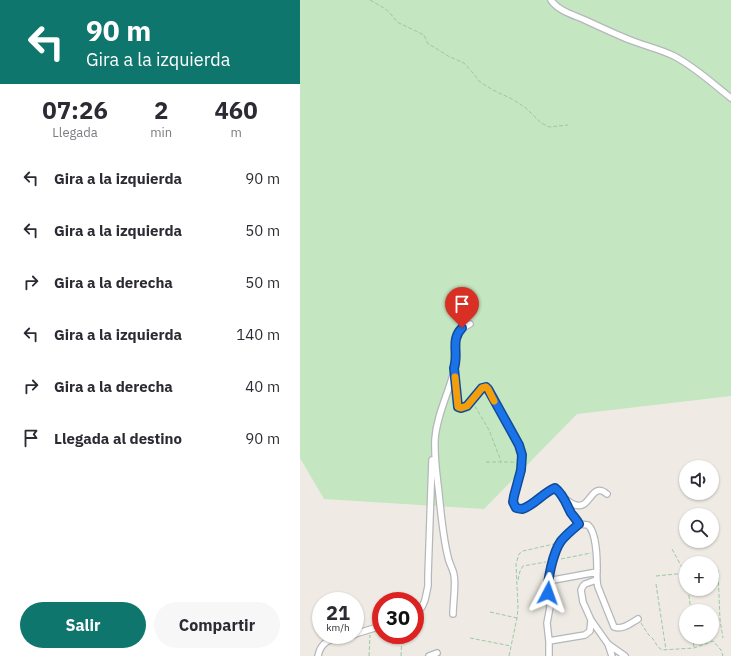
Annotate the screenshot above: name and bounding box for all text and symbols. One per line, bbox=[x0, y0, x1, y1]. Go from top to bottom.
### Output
text: 90 m bbox=[86, 12, 151, 49]
icon: left bbox=[20, 16, 72, 68]
text: Gira a la izquierda bbox=[86, 48, 230, 71]
text: 07:26 bbox=[42, 94, 108, 126]
text: 2 bbox=[154, 94, 168, 126]
text: 460 bbox=[214, 94, 258, 126]
text: Llegada bbox=[52, 124, 98, 141]
text: min bbox=[150, 124, 172, 141]
text: m bbox=[230, 124, 242, 141]
icon: left bbox=[20, 167, 42, 189]
text: Gira a la izquierda bbox=[54, 169, 182, 188]
text: 90 m bbox=[245, 169, 280, 188]
icon: left bbox=[20, 219, 42, 241]
text: Gira a la izquierda bbox=[54, 221, 182, 240]
text: 50 m bbox=[245, 221, 280, 240]
icon: right bbox=[20, 271, 42, 293]
text: Gira a la derecha bbox=[54, 273, 173, 292]
text: 50 m bbox=[245, 273, 280, 292]
pin bbox=[445, 287, 479, 328]
icon: arrive bbox=[451, 293, 473, 315]
icon: left bbox=[20, 323, 42, 345]
text: Gira a la izquierda bbox=[54, 325, 182, 344]
text: 140 m bbox=[236, 325, 280, 344]
icon: right bbox=[20, 375, 42, 397]
text: Gira a la derecha bbox=[54, 377, 173, 396]
text: 40 m bbox=[245, 377, 280, 396]
icon: arrive bbox=[20, 427, 42, 449]
text: Llegada al destino bbox=[54, 429, 182, 448]
text: 90 m bbox=[245, 429, 280, 448]
map controls bbox=[679, 460, 719, 644]
button: sound bbox=[679, 460, 719, 500]
button: search bbox=[679, 508, 719, 548]
button: + bbox=[679, 556, 719, 596]
position arrow bbox=[527, 572, 569, 614]
speed limit sign: 30 bbox=[372, 592, 424, 644]
text: 21 bbox=[326, 599, 350, 626]
button: Salir bbox=[20, 602, 146, 648]
button: Compartir bbox=[154, 602, 280, 648]
button: − bbox=[679, 604, 719, 644]
text: km/h bbox=[326, 621, 350, 634]

